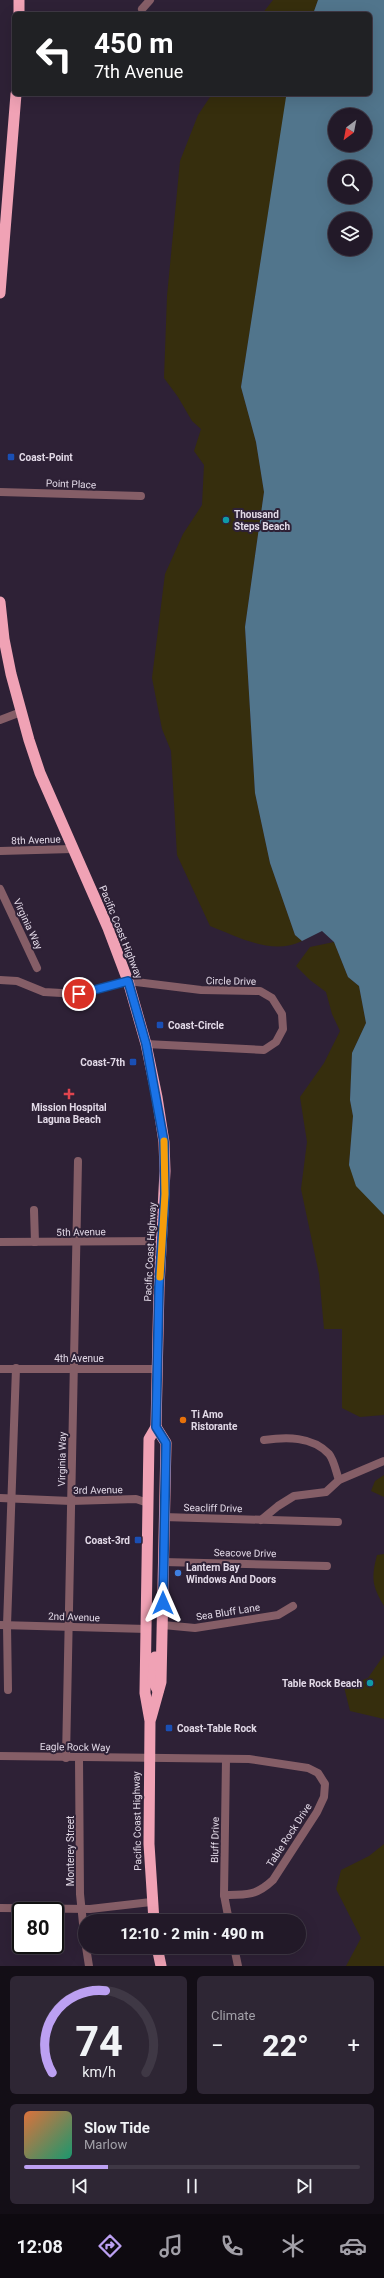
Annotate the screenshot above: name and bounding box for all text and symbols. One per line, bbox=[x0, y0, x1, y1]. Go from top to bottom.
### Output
text: 450 m bbox=[94, 27, 173, 60]
icon: left bbox=[28, 28, 80, 80]
text: 7th Avenue bbox=[94, 61, 183, 82]
north arrow bbox=[328, 108, 372, 152]
map controls bbox=[328, 108, 372, 256]
button: search bbox=[328, 160, 372, 204]
button: layers bbox=[328, 212, 372, 256]
marker: Coast-Point bbox=[6, 452, 16, 462]
place label: Coast-Point bbox=[19, 452, 73, 463]
street label: Point Place bbox=[46, 478, 96, 490]
place label: Thousand Steps Beach bbox=[234, 509, 291, 532]
marker: Thousand Steps Beach bbox=[221, 515, 231, 525]
street label: 8th Avenue bbox=[11, 834, 61, 846]
street label: Pacific Coast Highway bbox=[97, 884, 145, 980]
street label: Virginia Way bbox=[11, 897, 45, 951]
street label: Circle Drive bbox=[206, 975, 256, 987]
pin bbox=[62, 977, 96, 1011]
icon: arrive bbox=[68, 983, 90, 1005]
marker: Coast-Circle bbox=[155, 1020, 165, 1030]
place label: Coast-Circle bbox=[168, 1020, 225, 1031]
place label: Coast-7th bbox=[80, 1057, 125, 1068]
marker: Coast-7th bbox=[128, 1057, 138, 1067]
marker: Mission Hospital Laguna Beach bbox=[63, 1088, 75, 1100]
place label: Mission Hospital Laguna Beach bbox=[31, 1102, 107, 1125]
street label: Pacific Coast Highway bbox=[142, 1202, 158, 1302]
street label: 5th Avenue bbox=[56, 1226, 106, 1238]
street label: 4th Avenue bbox=[54, 1353, 104, 1364]
place label: Ti Amo Ristorante bbox=[191, 1409, 238, 1432]
marker: Ti Amo Ristorante bbox=[178, 1415, 188, 1425]
street label: Virginia Way bbox=[56, 1431, 68, 1487]
street label: 3rd Avenue bbox=[73, 1484, 123, 1496]
street label: Seacliff Drive bbox=[184, 1502, 242, 1514]
place label: Coast-3rd bbox=[85, 1535, 130, 1546]
marker: Coast-3rd bbox=[133, 1535, 143, 1545]
street label: Seacove Drive bbox=[214, 1547, 276, 1559]
place label: Lantern Bay Windows And Doors bbox=[186, 1562, 276, 1585]
marker: Lantern Bay Windows And Doors bbox=[173, 1568, 183, 1578]
position arrow bbox=[142, 1582, 184, 1624]
street label: Sea Bluff Lane bbox=[195, 1602, 261, 1622]
street label: 2nd Avenue bbox=[48, 1611, 100, 1623]
place label: Table Rock Beach bbox=[282, 1678, 362, 1689]
marker: Table Rock Beach bbox=[365, 1678, 375, 1688]
marker: Coast-Table Rock bbox=[164, 1723, 174, 1733]
place label: Coast-Table Rock bbox=[177, 1723, 257, 1734]
street label: Eagle Rock Way bbox=[40, 1741, 111, 1753]
street label: Pacific Coast Highway bbox=[131, 1771, 143, 1871]
street label: Table Rock Drive bbox=[264, 1801, 314, 1869]
street label: Monterey Street bbox=[65, 1816, 76, 1886]
street label: Bluff Drive bbox=[209, 1817, 221, 1863]
speed limit sign: 80 bbox=[12, 1902, 64, 1954]
text: 12:10 · 2 min · 490 m bbox=[120, 1925, 264, 1943]
text: Climate bbox=[211, 2008, 255, 2023]
text: 74 bbox=[75, 2017, 122, 2066]
text: 22° bbox=[262, 2028, 309, 2063]
text: − bbox=[211, 2033, 224, 2058]
text: + bbox=[348, 2033, 360, 2058]
text: km/h bbox=[82, 2064, 115, 2080]
text: Slow Tide bbox=[84, 2119, 150, 2137]
text: Marlow bbox=[84, 2137, 127, 2152]
icon: previous bbox=[69, 2175, 91, 2197]
icon: pause bbox=[181, 2175, 203, 2197]
icon: next bbox=[293, 2175, 315, 2197]
icon: directions bbox=[96, 2232, 124, 2260]
icon: music bbox=[157, 2232, 185, 2260]
icon: phone bbox=[218, 2232, 246, 2260]
icon: climate bbox=[279, 2232, 307, 2260]
icon: car bbox=[339, 2232, 367, 2260]
text: 12:08 bbox=[16, 2236, 63, 2257]

